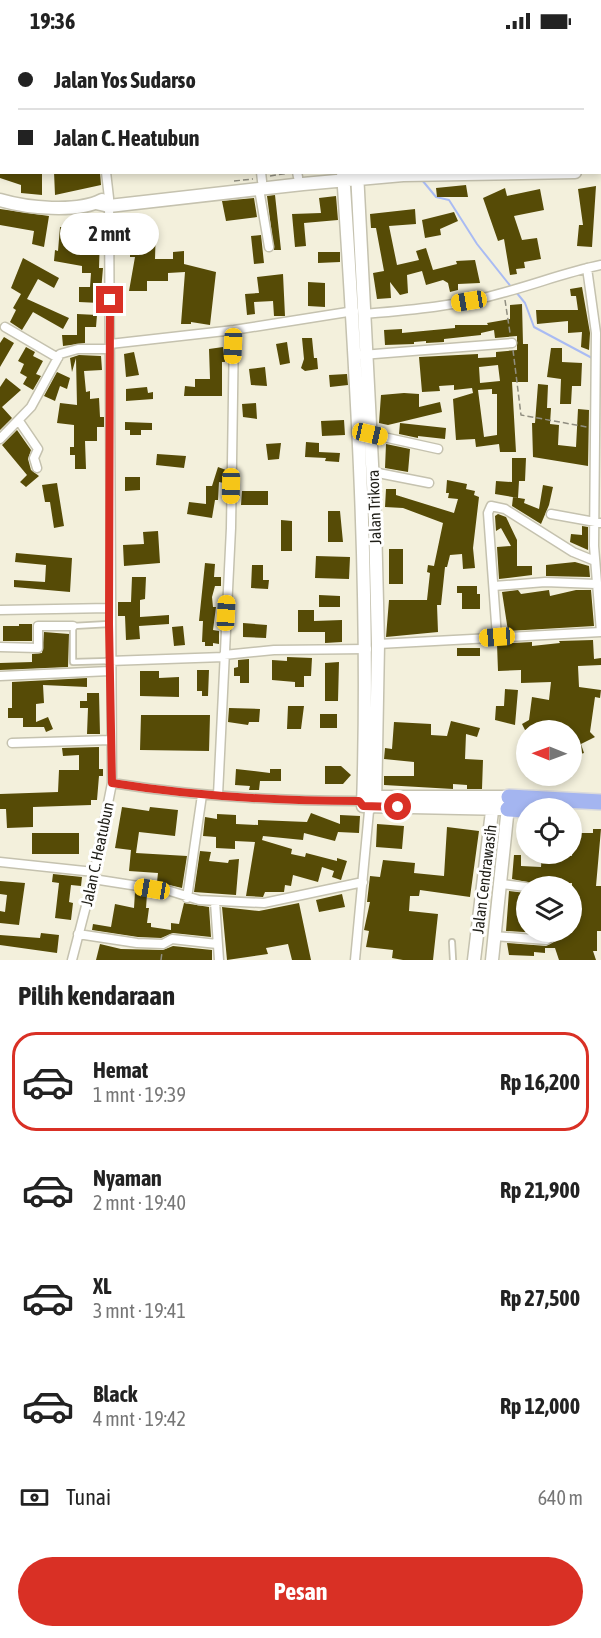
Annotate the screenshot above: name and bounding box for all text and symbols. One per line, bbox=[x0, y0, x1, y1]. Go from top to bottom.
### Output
text: 19:36 bbox=[30, 8, 75, 34]
text: Jalan Yos Sudarso bbox=[54, 67, 196, 93]
text: Jalan C. Heatubun bbox=[54, 125, 200, 151]
callout: 2 mnt bbox=[60, 213, 160, 255]
text: 2 mnt bbox=[89, 222, 131, 245]
route end bbox=[96, 286, 123, 313]
car bbox=[450, 289, 488, 313]
car bbox=[223, 328, 243, 364]
car bbox=[350, 421, 390, 447]
car bbox=[222, 468, 240, 504]
street label: Jalan Trikora bbox=[364, 469, 384, 545]
car bbox=[216, 595, 236, 631]
car bbox=[478, 627, 516, 647]
north arrow bbox=[516, 720, 582, 786]
map controls bbox=[516, 720, 582, 942]
route start bbox=[384, 793, 411, 820]
button: locate bbox=[516, 798, 582, 864]
street label: Jalan C. Heatubun bbox=[77, 800, 117, 908]
street label: Jalan Cendrawasih bbox=[468, 823, 500, 935]
button: layers bbox=[516, 876, 582, 942]
car bbox=[133, 877, 171, 901]
text: Pilih kendaraan bbox=[18, 980, 175, 1011]
icon: car bbox=[21, 1055, 75, 1109]
text: Hemat bbox=[93, 1057, 148, 1083]
text: Rp 16,200 bbox=[500, 1069, 580, 1095]
text: 1 mnt · 19:39 bbox=[93, 1083, 186, 1106]
icon: car bbox=[21, 1163, 75, 1217]
text: Nyaman bbox=[93, 1165, 162, 1191]
text: Rp 21,900 bbox=[500, 1177, 580, 1203]
text: 2 mnt · 19:40 bbox=[93, 1191, 186, 1214]
icon: car bbox=[21, 1271, 75, 1325]
text: XL bbox=[93, 1273, 111, 1299]
text: Rp 27,500 bbox=[500, 1285, 580, 1311]
text: 3 mnt · 19:41 bbox=[93, 1299, 186, 1322]
icon: car bbox=[21, 1379, 75, 1433]
text: Black bbox=[93, 1381, 137, 1407]
text: Rp 12,000 bbox=[500, 1393, 580, 1419]
text: 4 mnt · 19:42 bbox=[93, 1407, 186, 1430]
icon: cash bbox=[18, 1481, 51, 1514]
text: Tunai bbox=[66, 1484, 111, 1510]
text: 640 m bbox=[538, 1486, 583, 1509]
button: Pesan bbox=[18, 1557, 583, 1626]

